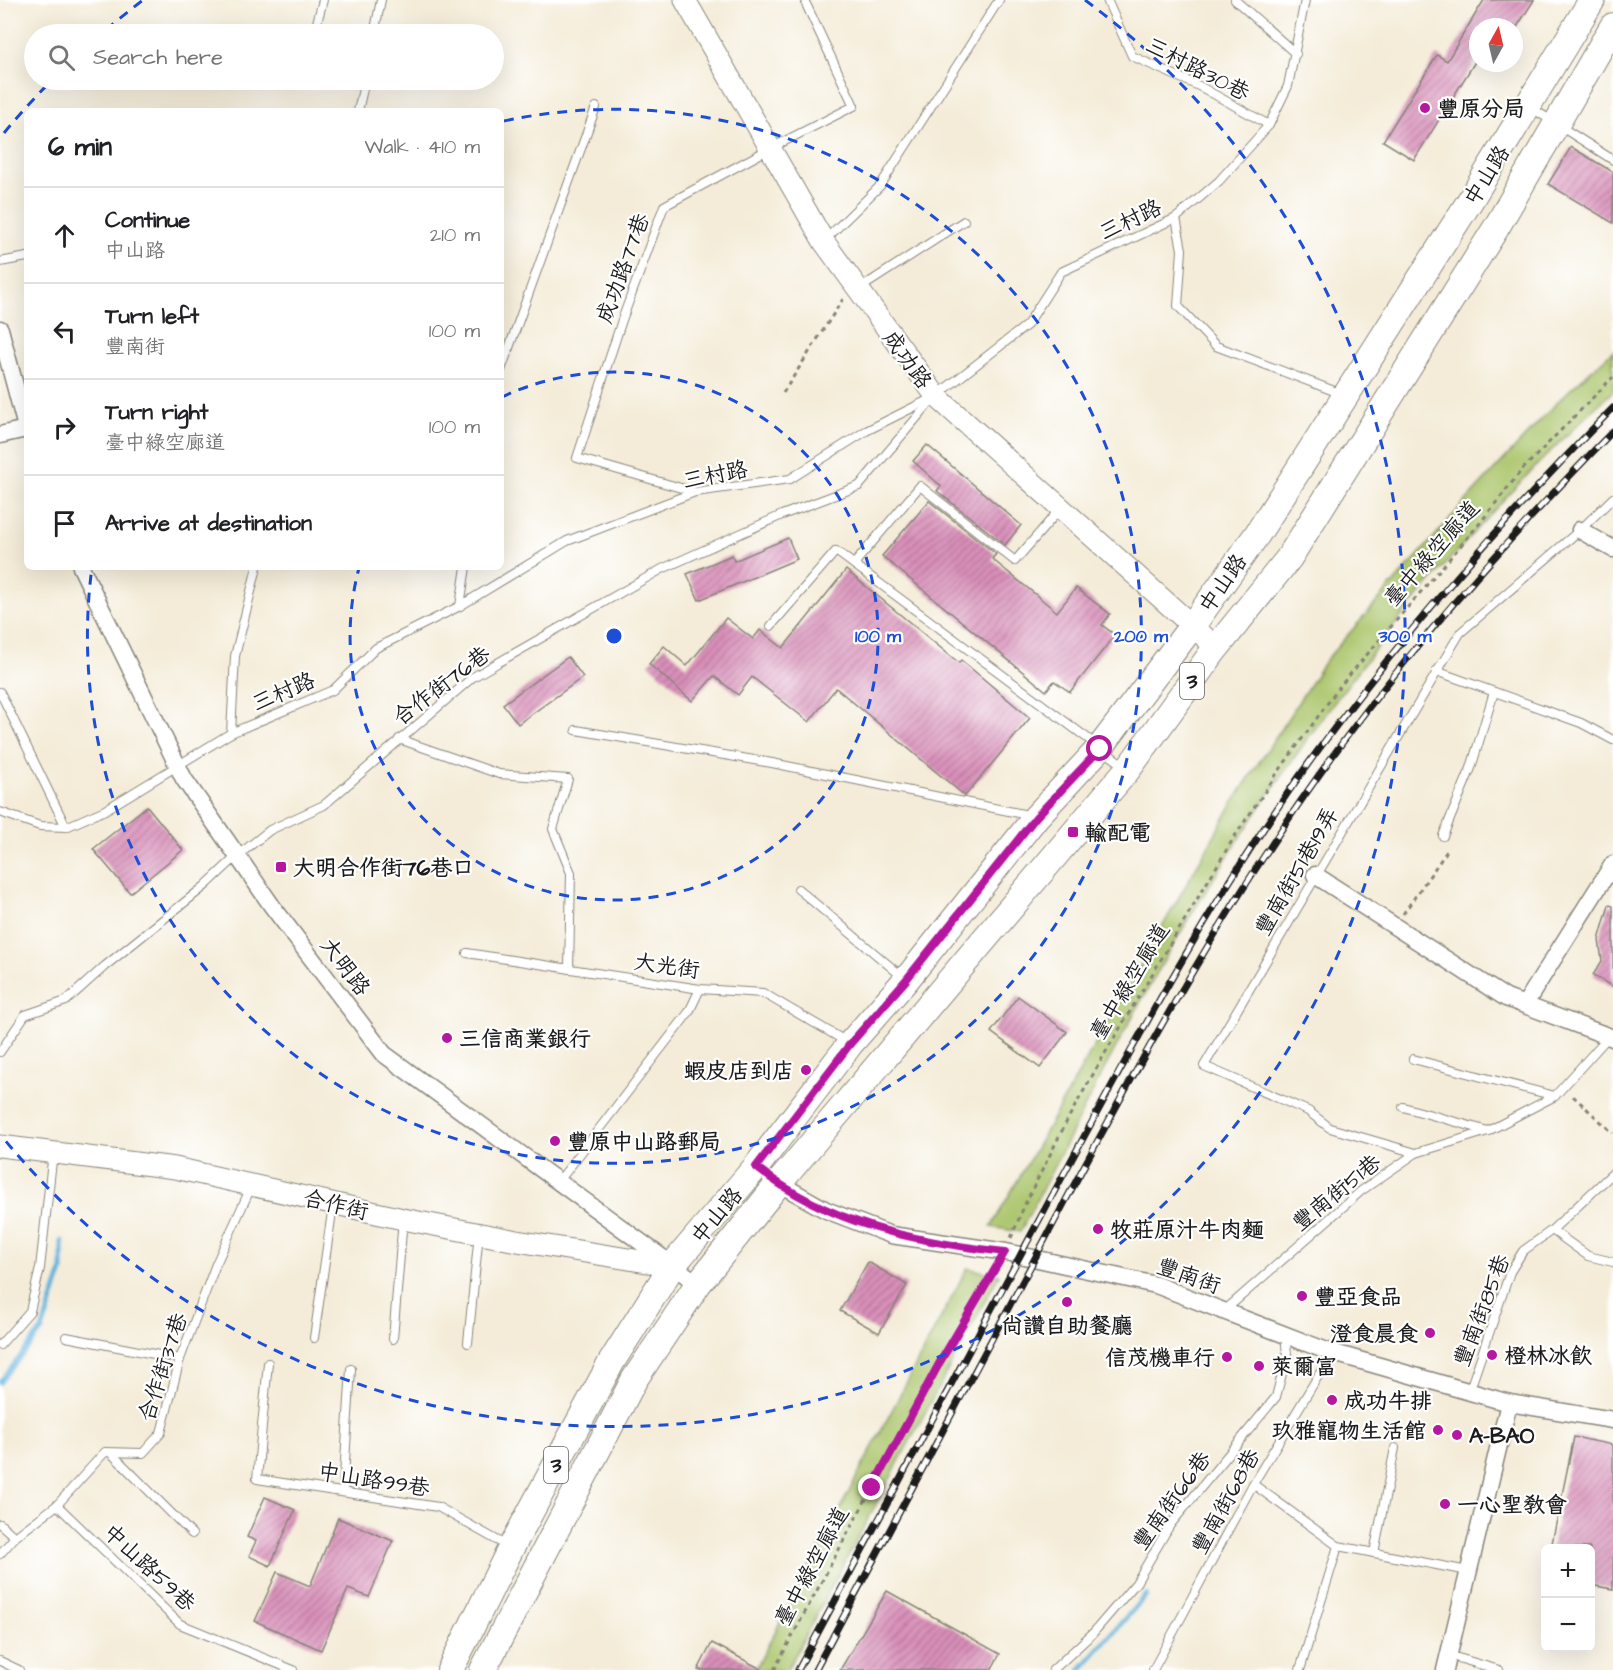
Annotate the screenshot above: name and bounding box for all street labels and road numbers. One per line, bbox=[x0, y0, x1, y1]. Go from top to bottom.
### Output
street label: 三村路30巷 bbox=[1140, 30, 1255, 109]
street label: 中山路 bbox=[1457, 140, 1518, 212]
street label: 三村路 bbox=[1094, 192, 1167, 248]
street label: 成功路77巷 bbox=[589, 209, 658, 328]
street label: 成功路 bbox=[875, 324, 939, 396]
street label: 三村路 bbox=[680, 454, 751, 497]
street label: 臺中綠空廊道 bbox=[1377, 494, 1487, 614]
street label: 中山路 bbox=[1192, 548, 1255, 620]
street label: 合作街76巷 bbox=[387, 639, 497, 733]
road number: 3 bbox=[1180, 663, 1204, 699]
street label: 三村路 bbox=[247, 665, 320, 720]
street label: 豐南街51巷19弄 bbox=[1248, 802, 1347, 942]
street label: 臺中綠空廊道 bbox=[1083, 917, 1178, 1046]
street label: 大明路 bbox=[313, 931, 377, 1003]
street label: 大光街 bbox=[632, 947, 702, 986]
street label: 豐南街51巷 bbox=[1286, 1148, 1388, 1239]
street label: 中山路 bbox=[684, 1181, 750, 1251]
street label: 合作街 bbox=[300, 1183, 371, 1228]
street label: 豐南街85巷 bbox=[1447, 1250, 1518, 1371]
street label: 豐南街 bbox=[1152, 1251, 1225, 1302]
street label: 合作街37巷 bbox=[131, 1309, 196, 1426]
street label: 豐南街68巷 bbox=[1185, 1443, 1268, 1560]
street label: 豐南街66巷 bbox=[1126, 1445, 1219, 1557]
road number: 3 bbox=[544, 1447, 568, 1483]
street label: 中山路99巷 bbox=[316, 1456, 432, 1505]
street label: 臺中綠空廊道 bbox=[768, 1501, 857, 1632]
street label: 中山路59巷 bbox=[96, 1517, 202, 1619]

